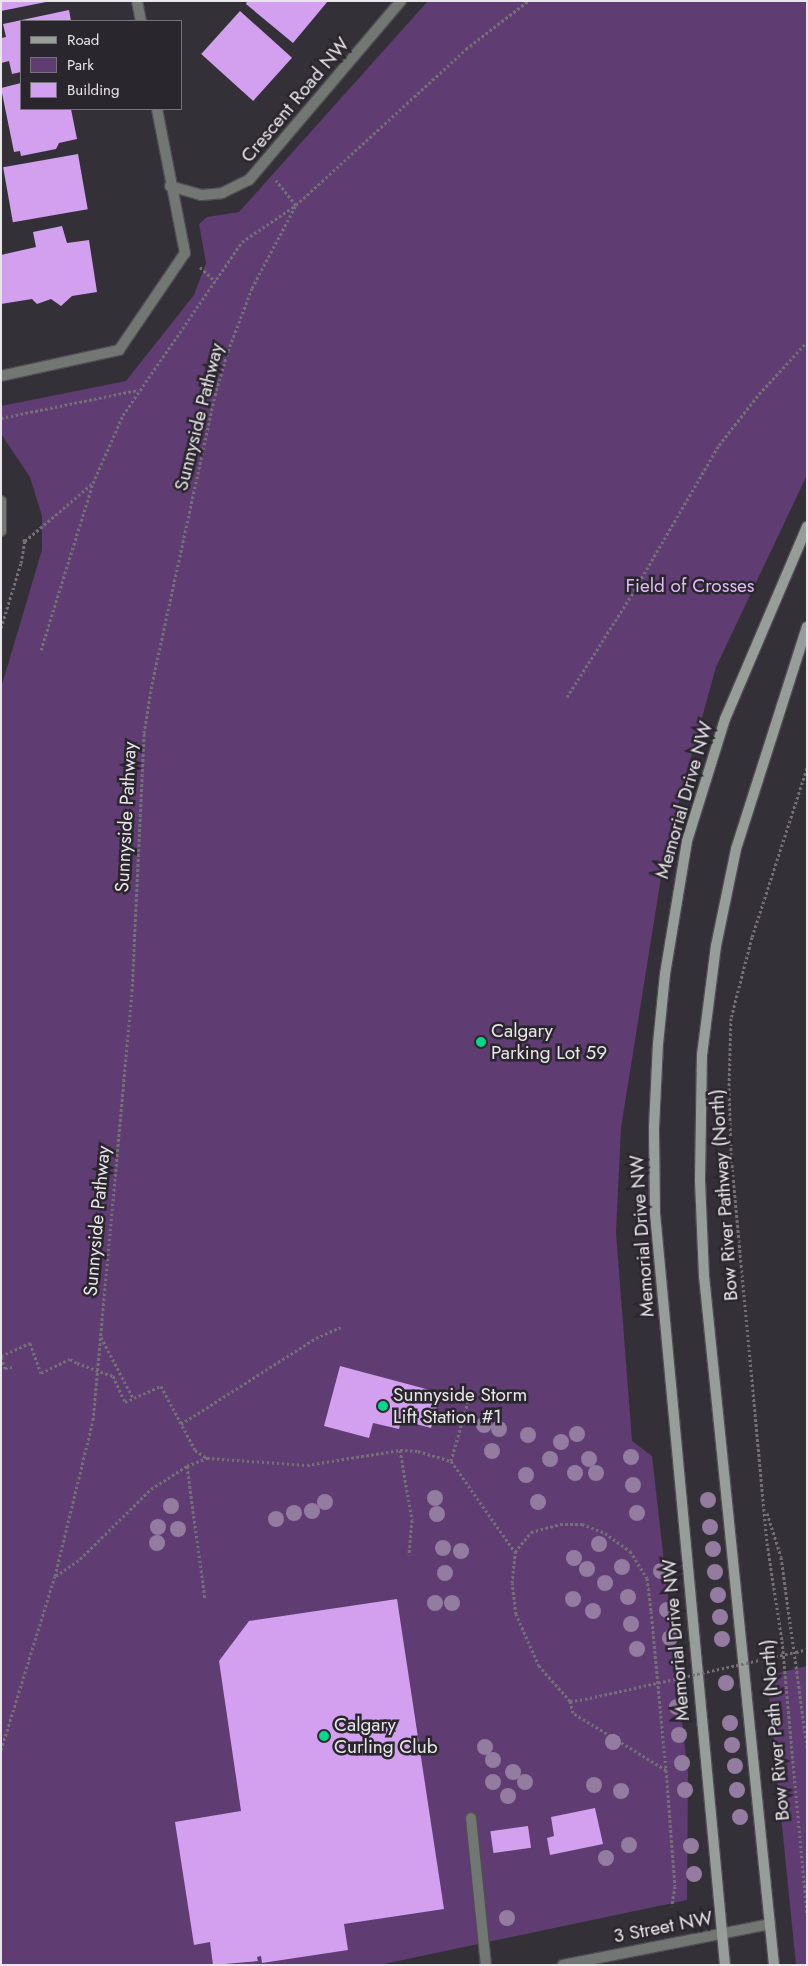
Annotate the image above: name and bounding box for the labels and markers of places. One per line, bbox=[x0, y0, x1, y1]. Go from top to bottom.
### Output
place label: Calgary Parking Lot 59 bbox=[491, 1020, 607, 1064]
marker: Calgary Parking Lot 59 bbox=[475, 1036, 487, 1048]
place label: Sunnyside Storm Lift Station #1 bbox=[393, 1384, 527, 1428]
marker: Sunnyside Storm Lift Station #1 bbox=[377, 1400, 389, 1412]
place label: Calgary Curling Club bbox=[334, 1714, 438, 1758]
marker: Calgary Curling Club bbox=[318, 1730, 330, 1742]

